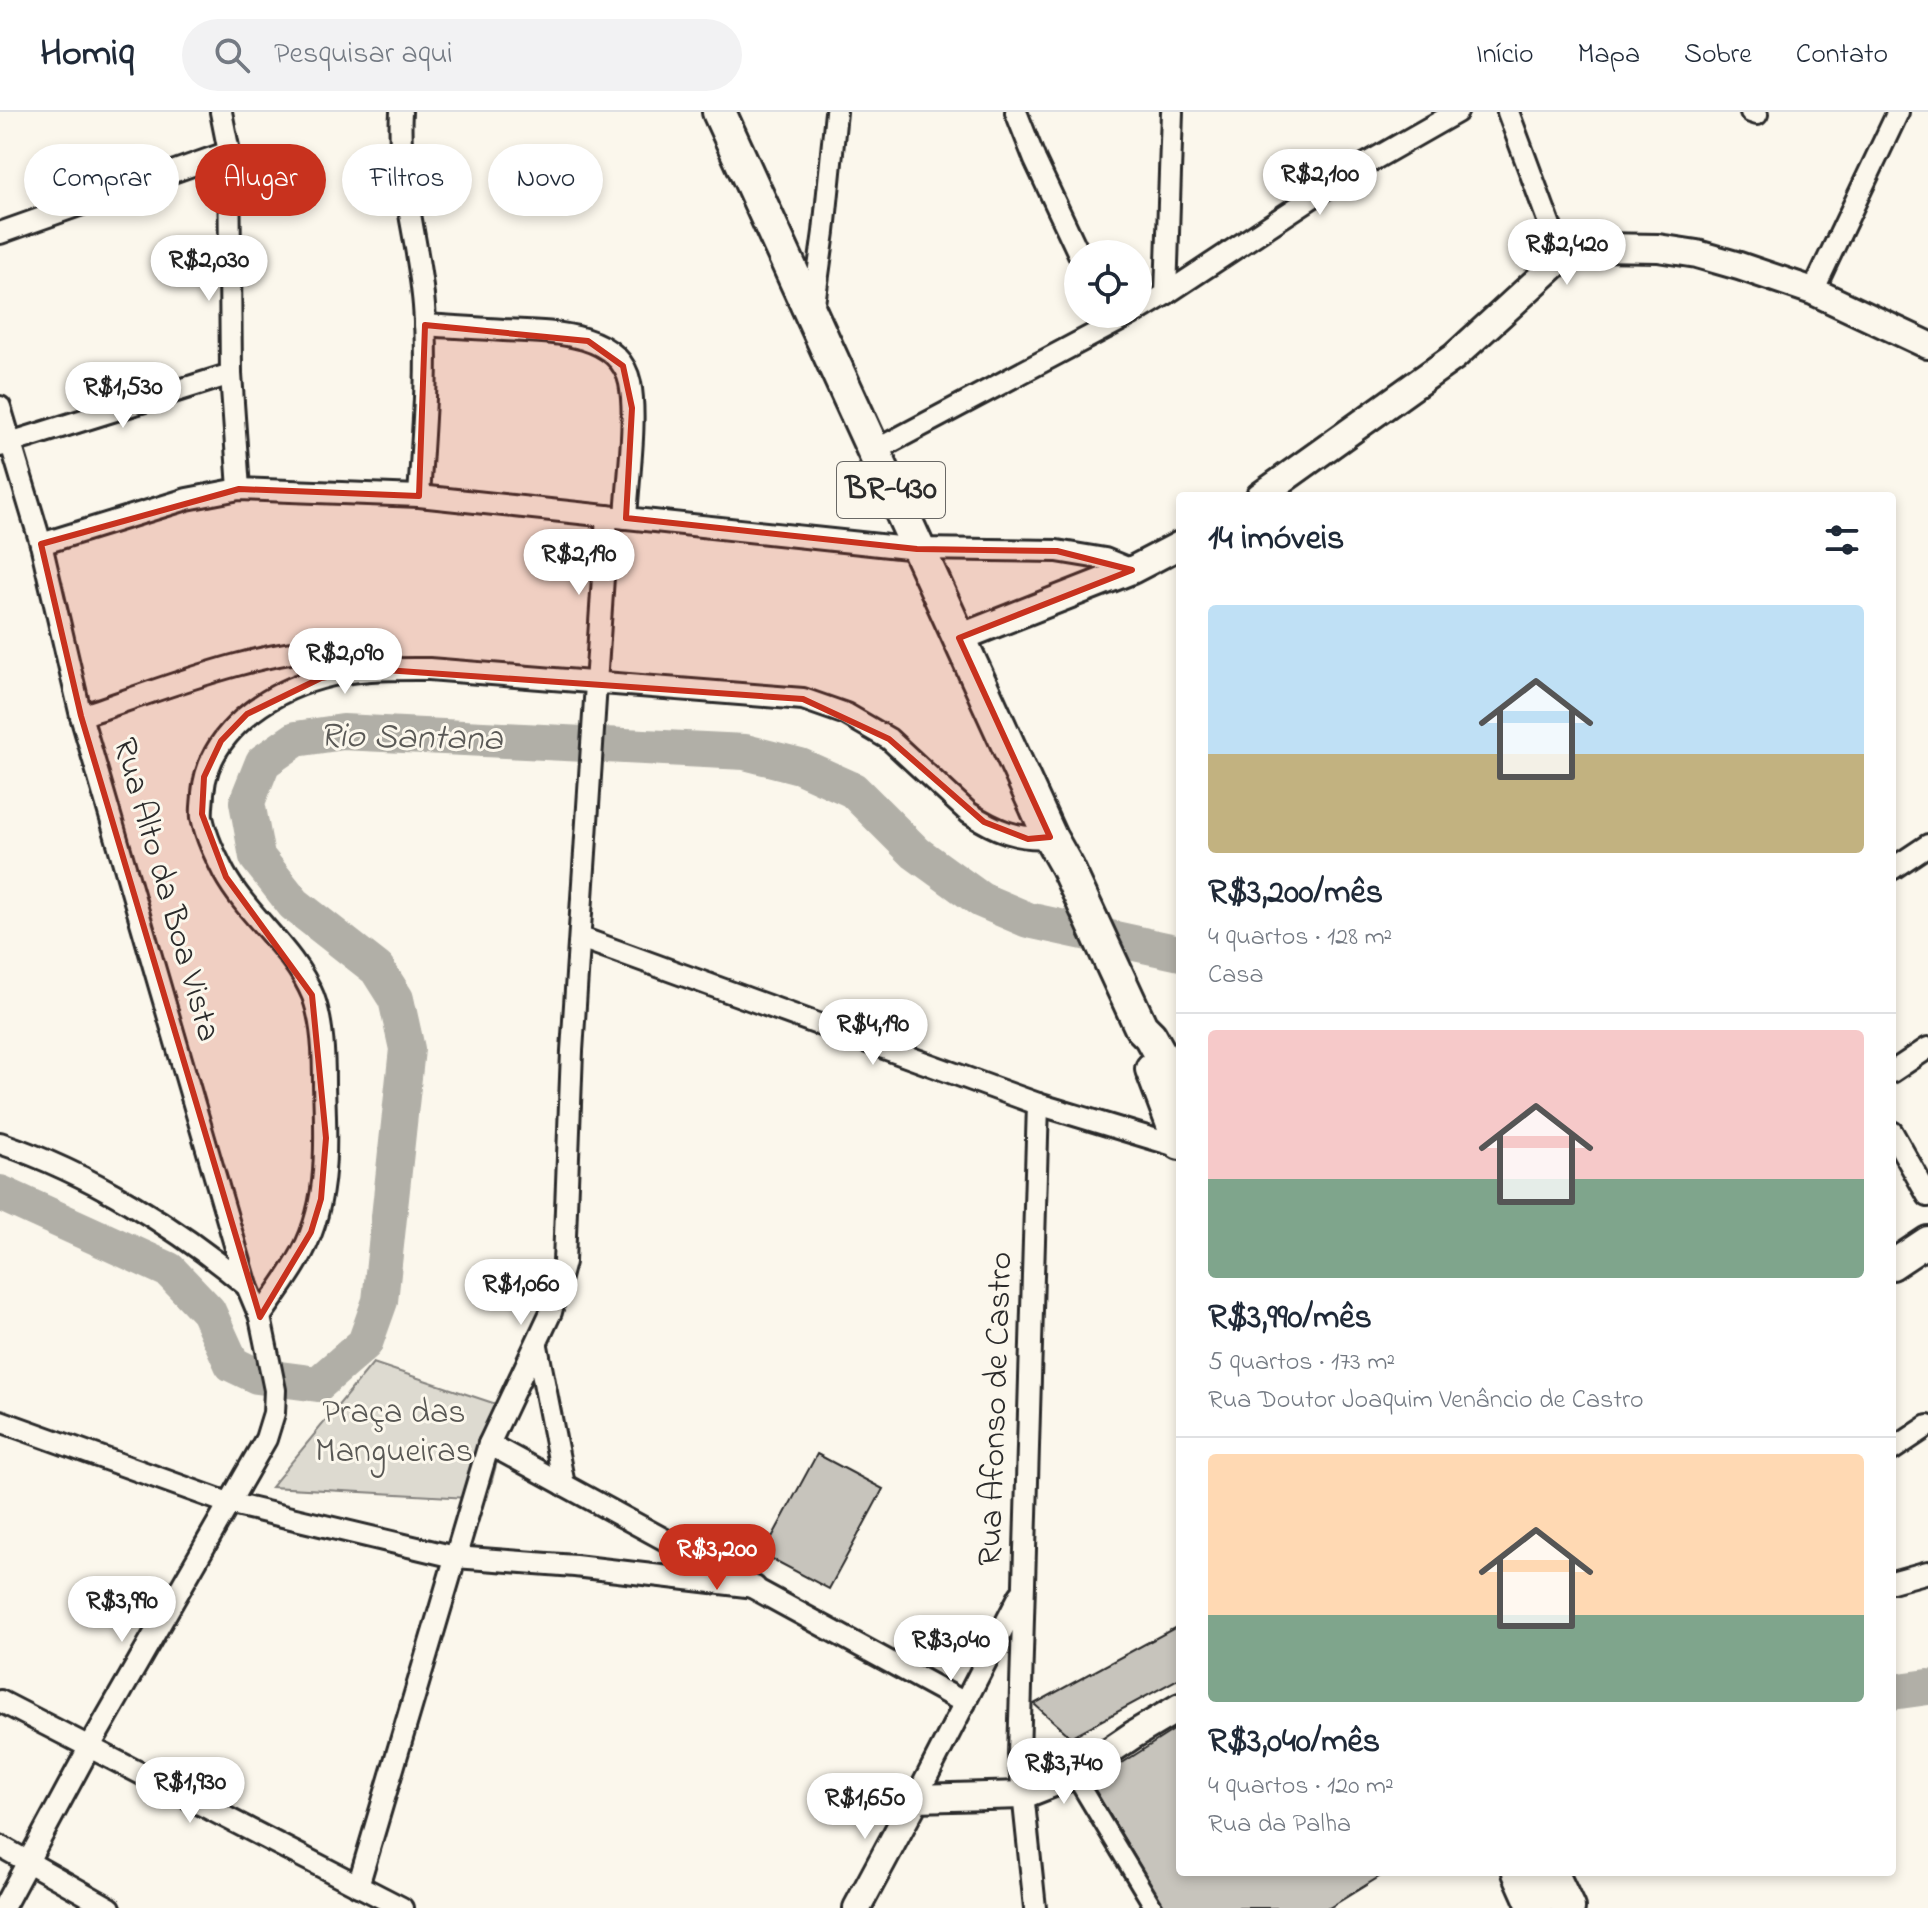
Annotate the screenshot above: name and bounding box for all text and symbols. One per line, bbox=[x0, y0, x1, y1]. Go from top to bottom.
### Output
search box bbox=[182, 19, 742, 91]
text: Homiq bbox=[40, 27, 134, 83]
icon: search bbox=[210, 33, 254, 77]
text: Pesquisar aqui bbox=[274, 33, 453, 77]
text: Início bbox=[1476, 35, 1534, 76]
text: Mapa bbox=[1578, 35, 1640, 76]
text: Sobre bbox=[1684, 35, 1752, 76]
text: Contato bbox=[1796, 35, 1888, 76]
chip: Comprar bbox=[24, 144, 179, 216]
chip: Alugar bbox=[195, 144, 326, 216]
chip: Filtros bbox=[342, 144, 472, 216]
chip: Novo bbox=[488, 144, 603, 216]
pin: R$2,100 bbox=[1246, 149, 1394, 217]
text: R$2,100 bbox=[1281, 156, 1359, 194]
pin: R$2,420 bbox=[1493, 219, 1641, 287]
text: R$2,420 bbox=[1526, 226, 1608, 264]
pin: R$2,030 bbox=[135, 235, 283, 303]
map controls bbox=[1064, 240, 1152, 328]
button: locate bbox=[1064, 240, 1152, 328]
text: R$2,030 bbox=[169, 242, 249, 280]
pin: R$1,530 bbox=[49, 362, 197, 430]
text: R$1,530 bbox=[83, 369, 163, 407]
road number: BR-430 bbox=[837, 462, 945, 518]
text: 14 imóveis bbox=[1208, 515, 1344, 565]
icon: filters bbox=[1820, 518, 1864, 562]
pin: R$2,190 bbox=[505, 529, 653, 597]
text: R$2,190 bbox=[542, 536, 616, 574]
pin: R$2,090 bbox=[271, 628, 419, 696]
text: R$2,090 bbox=[306, 635, 384, 673]
icon: home bbox=[1464, 657, 1608, 801]
water label: Rio Santana bbox=[319, 711, 504, 767]
street label: Rua Alto da Boa Vista bbox=[98, 732, 232, 1048]
text: R$3,200/mês bbox=[1208, 869, 1383, 919]
text: 4 quartos · 128 m² bbox=[1208, 919, 1392, 957]
text: Casa bbox=[1208, 957, 1264, 995]
pin: R$4,190 bbox=[799, 999, 947, 1067]
text: R$4,190 bbox=[837, 1006, 909, 1044]
icon: home bbox=[1464, 1082, 1608, 1226]
street label: Rua Afonso de Castro bbox=[967, 1251, 1027, 1567]
pin: R$1,060 bbox=[447, 1259, 595, 1327]
text: R$1,060 bbox=[483, 1266, 559, 1304]
text: R$3,990/mês bbox=[1208, 1294, 1372, 1344]
text: 5 quartos · 173 m² bbox=[1208, 1344, 1395, 1382]
text: Rua Doutor Joaquim Venâncio de Castro bbox=[1208, 1382, 1644, 1420]
park label: Praça das Mangueiras bbox=[315, 1389, 473, 1478]
icon: home bbox=[1464, 1506, 1608, 1650]
pin: R$3,200 bbox=[643, 1524, 791, 1592]
text: R$3,200 bbox=[677, 1531, 757, 1569]
pin: R$3,990 bbox=[48, 1576, 196, 1644]
text: R$3,990 bbox=[86, 1583, 158, 1621]
pin: R$3,040 bbox=[877, 1615, 1025, 1683]
text: R$3,040 bbox=[912, 1622, 990, 1660]
text: R$3,040/mês bbox=[1208, 1718, 1380, 1768]
pin: R$3,740 bbox=[990, 1738, 1138, 1806]
text: R$3,740 bbox=[1025, 1745, 1103, 1783]
pin: R$1,930 bbox=[116, 1757, 264, 1825]
text: R$1,930 bbox=[154, 1764, 226, 1802]
text: 4 quartos · 120 m² bbox=[1208, 1768, 1394, 1806]
pin: R$1,650 bbox=[791, 1773, 939, 1841]
text: R$1,650 bbox=[825, 1780, 905, 1818]
text: Rua da Palha bbox=[1208, 1806, 1351, 1844]

